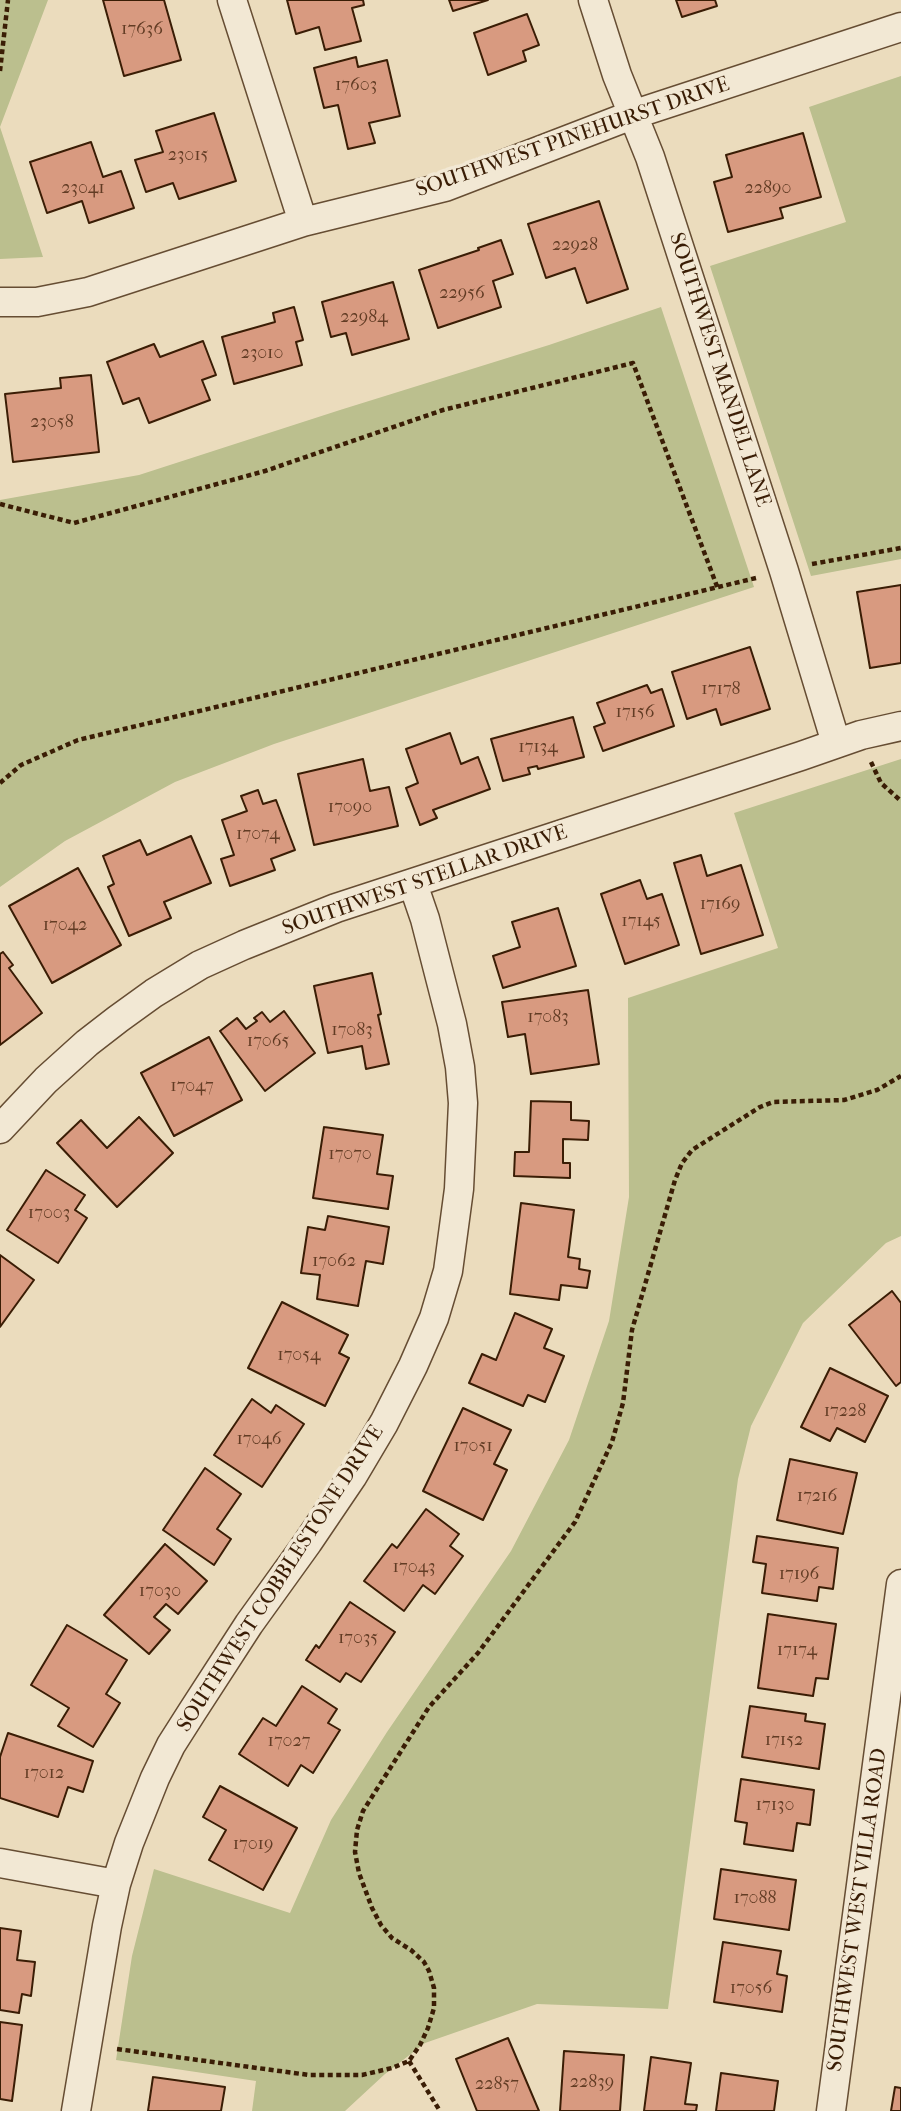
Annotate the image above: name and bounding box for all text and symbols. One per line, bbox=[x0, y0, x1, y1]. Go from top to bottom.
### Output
house number: 17636 bbox=[121, 19, 163, 41]
street label: SOUTHWEST PINEHURST DRIVE bbox=[413, 72, 733, 204]
house number: 17603 bbox=[335, 75, 377, 97]
house number: 23015 bbox=[168, 145, 208, 167]
house number: 23041 bbox=[61, 178, 105, 200]
house number: 22890 bbox=[745, 178, 791, 200]
street label: SOUTHWEST MANDEL LANE bbox=[663, 230, 775, 510]
house number: 22928 bbox=[552, 235, 598, 257]
house number: 22956 bbox=[439, 283, 485, 305]
house number: 22984 bbox=[340, 307, 388, 329]
house number: 23010 bbox=[241, 343, 283, 365]
house number: 23058 bbox=[30, 412, 74, 434]
house number: 17178 bbox=[701, 679, 741, 701]
house number: 17156 bbox=[616, 702, 654, 724]
house number: 17134 bbox=[518, 737, 558, 759]
house number: 17090 bbox=[328, 797, 372, 819]
street label: SOUTHWEST STELLAR DRIVE bbox=[279, 820, 571, 942]
house number: 17074 bbox=[236, 824, 280, 846]
house number: 17169 bbox=[700, 894, 740, 916]
house number: 17145 bbox=[621, 911, 661, 933]
house number: 17042 bbox=[43, 915, 87, 937]
house number: 17083 bbox=[527, 1007, 569, 1029]
house number: 17083 bbox=[331, 1020, 373, 1042]
house number: 17065 bbox=[247, 1031, 289, 1053]
house number: 17047 bbox=[170, 1076, 214, 1098]
house number: 17070 bbox=[328, 1144, 372, 1166]
house number: 17003 bbox=[28, 1203, 70, 1225]
house number: 17062 bbox=[312, 1251, 356, 1273]
house number: 17054 bbox=[277, 1345, 321, 1367]
house number: 17228 bbox=[824, 1401, 866, 1423]
street label: SOUTHWEST COBBLESTONE DRIVE bbox=[172, 1421, 390, 1737]
house number: 17046 bbox=[236, 1429, 282, 1451]
house number: 17051 bbox=[453, 1436, 493, 1458]
house number: 17216 bbox=[797, 1486, 837, 1508]
house number: 17043 bbox=[393, 1557, 435, 1579]
house number: 17196 bbox=[779, 1564, 819, 1586]
house number: 17030 bbox=[139, 1581, 181, 1603]
house number: 17035 bbox=[338, 1628, 378, 1650]
house number: 17174 bbox=[777, 1640, 817, 1662]
house number: 17152 bbox=[765, 1730, 803, 1752]
house number: 17027 bbox=[268, 1731, 310, 1753]
street label: SOUTHWEST WEST VILLA ROAD bbox=[823, 1747, 893, 2073]
house number: 17012 bbox=[24, 1763, 64, 1785]
house number: 17130 bbox=[756, 1795, 794, 1817]
house number: 17019 bbox=[233, 1834, 273, 1856]
house number: 17088 bbox=[733, 1888, 777, 1910]
house number: 17056 bbox=[730, 1978, 772, 2000]
house number: 22839 bbox=[570, 2072, 614, 2094]
house number: 22857 bbox=[475, 2074, 519, 2096]

